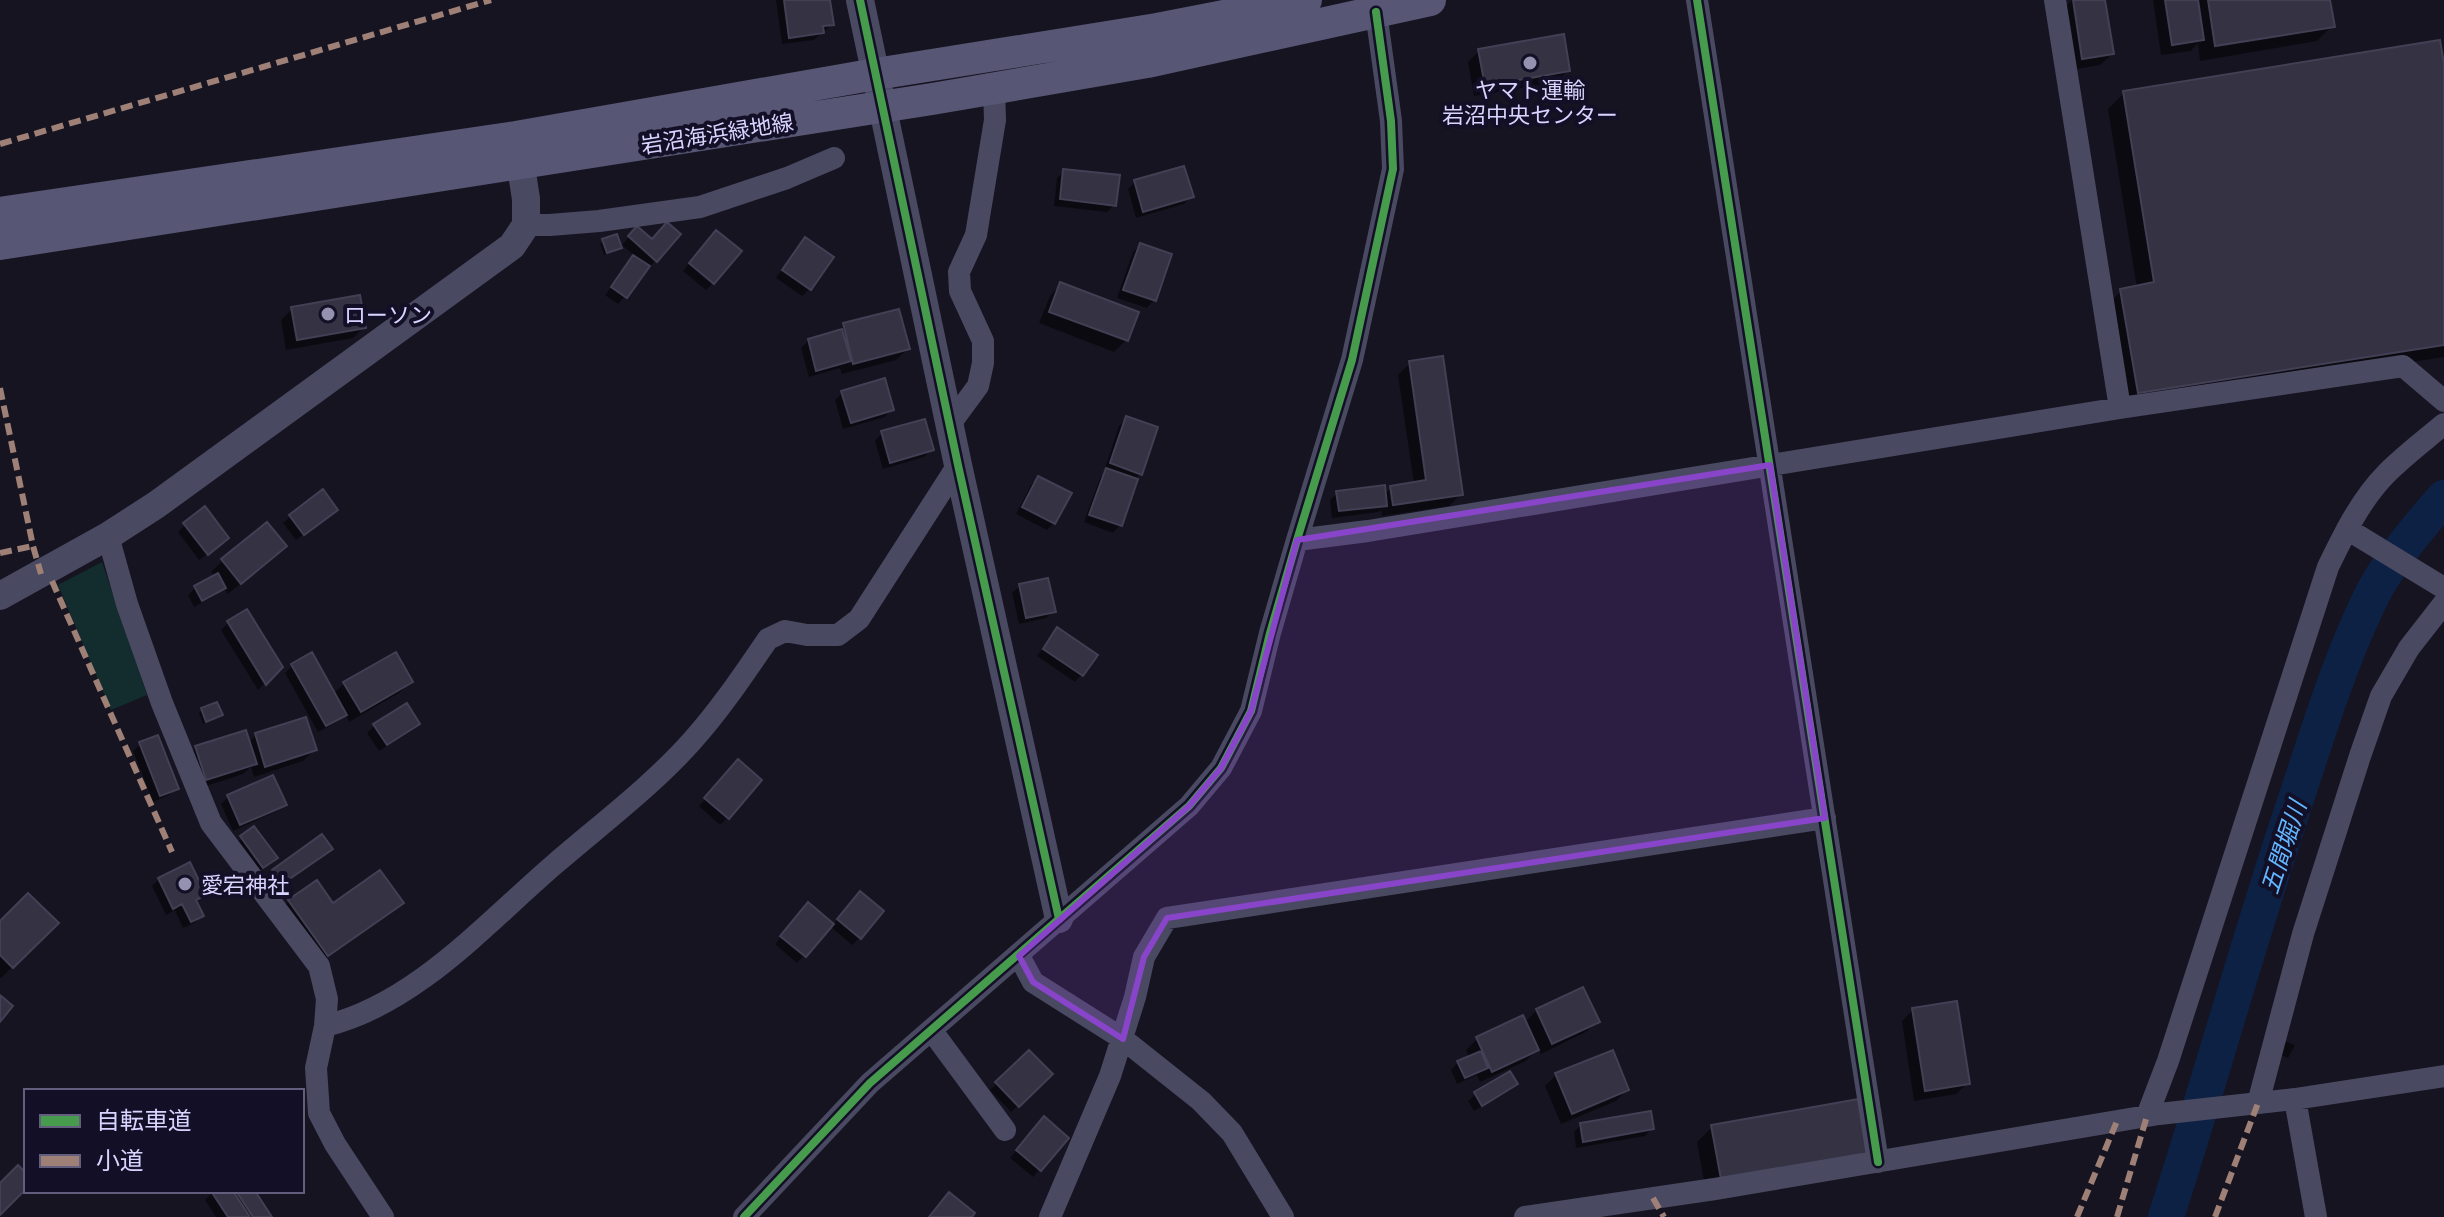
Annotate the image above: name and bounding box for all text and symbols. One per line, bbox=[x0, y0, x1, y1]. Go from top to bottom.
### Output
marker: ヤマト運輸 岩沼中央センター bbox=[1521, 54, 1539, 72]
place label: ヤマト運輸 岩沼中央センター bbox=[1442, 75, 1618, 129]
street label: 岩沼海浜緑地線 bbox=[639, 107, 795, 159]
place label: ローソン bbox=[344, 300, 432, 329]
marker: ローソン bbox=[319, 305, 337, 323]
water label: 五間堀川 bbox=[2253, 794, 2314, 898]
place label: 愛宕神社 bbox=[201, 870, 289, 899]
marker: 愛宕神社 bbox=[176, 875, 194, 893]
legend bbox=[24, 1089, 304, 1193]
text: 自転車道 bbox=[96, 1104, 192, 1136]
text: 小道 bbox=[96, 1144, 144, 1176]

